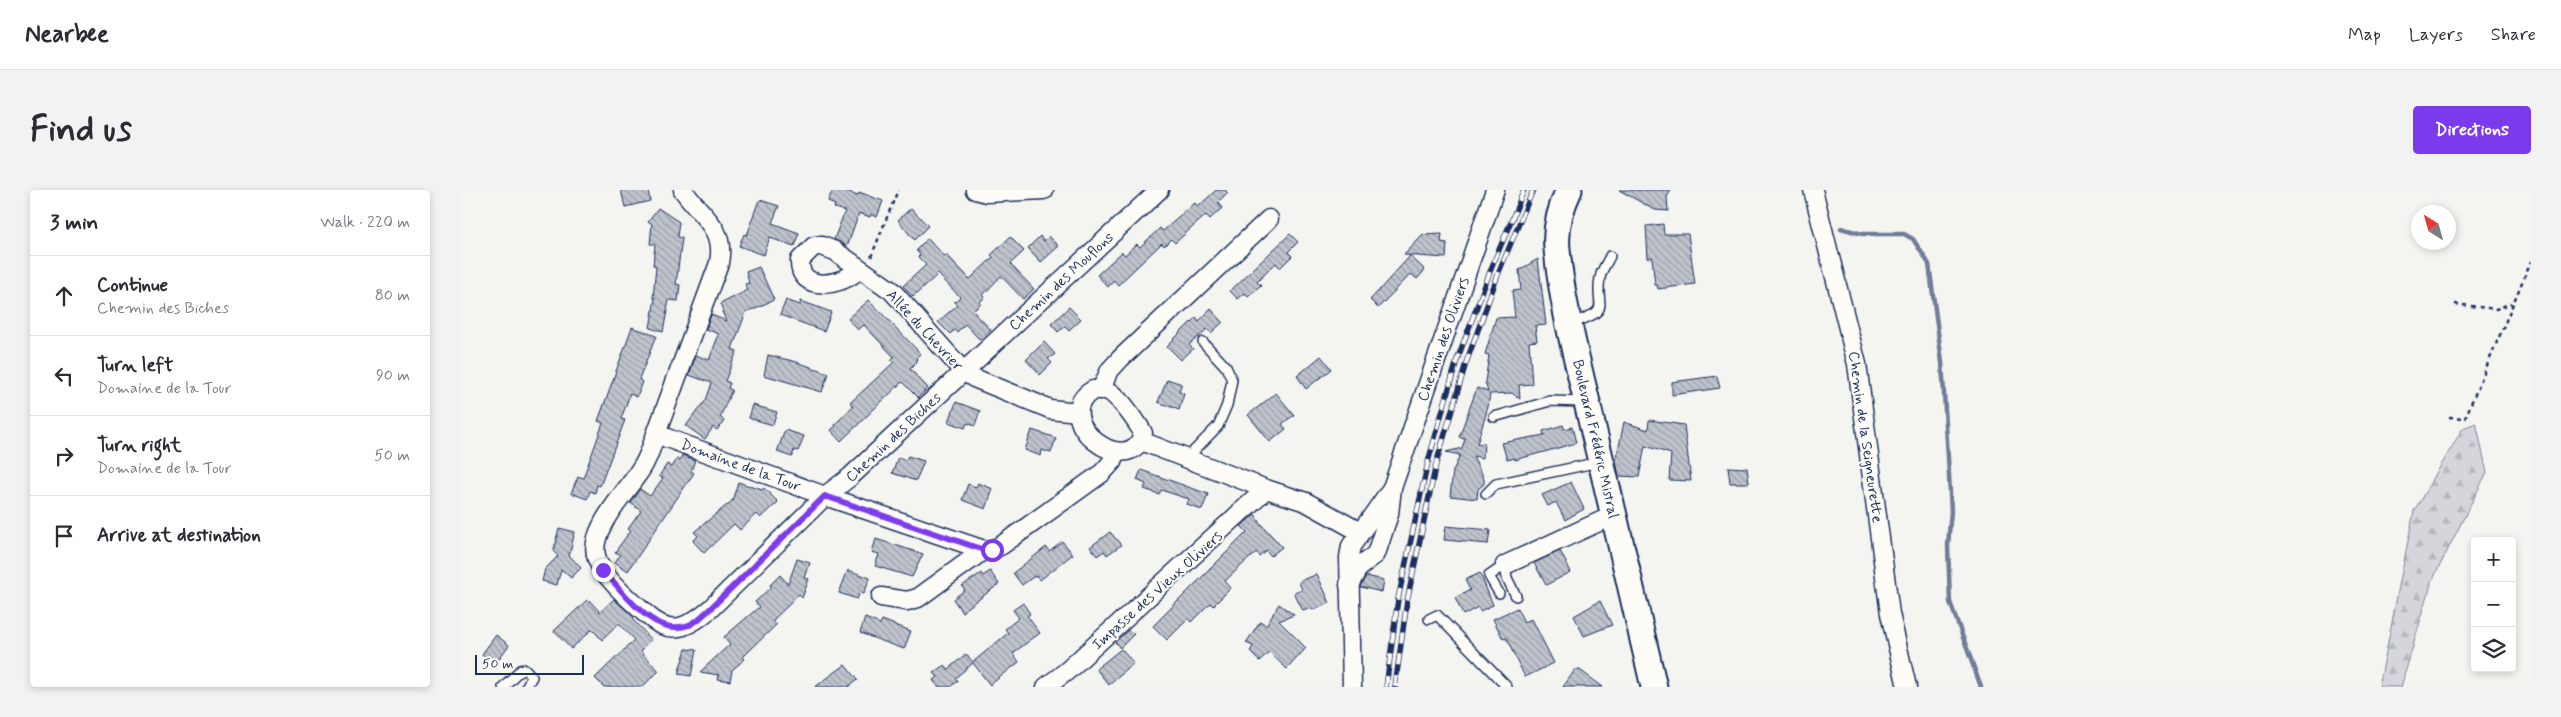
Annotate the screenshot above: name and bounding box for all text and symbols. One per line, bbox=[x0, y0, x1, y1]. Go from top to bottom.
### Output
text: Nearbee bbox=[25, 19, 109, 50]
text: Map bbox=[2348, 23, 2381, 47]
text: Layers bbox=[2409, 23, 2463, 47]
text: Share bbox=[2491, 23, 2536, 47]
button: Directions bbox=[2413, 106, 2531, 154]
text: Find us bbox=[30, 107, 132, 153]
north arrow bbox=[2411, 205, 2456, 250]
text: 3 min bbox=[50, 209, 98, 237]
text: Walk · 220 m bbox=[320, 212, 410, 233]
street label: Chemin des Mouflons bbox=[1005, 228, 1119, 336]
text: Continue bbox=[97, 273, 168, 298]
street label: Chemin des Oliviers bbox=[1413, 274, 1475, 404]
icon: ahead bbox=[50, 282, 78, 310]
text: 80 m bbox=[375, 285, 410, 306]
street label: Allée du Chevrier bbox=[881, 286, 967, 376]
text: Chemin des Biches bbox=[97, 298, 229, 319]
street label: Chemin de la Seigneurette bbox=[1843, 350, 1887, 524]
text: Turn left bbox=[97, 353, 173, 378]
street label: Boulevard Frédéric Mistral bbox=[1567, 358, 1623, 521]
icon: left bbox=[50, 362, 78, 390]
text: 90 m bbox=[376, 365, 410, 386]
text: Domaine de la Tour bbox=[97, 378, 232, 399]
street label: Chemin des Biches bbox=[842, 388, 946, 487]
text: Turn right bbox=[97, 433, 181, 458]
street label: Domaine de la Tour bbox=[678, 435, 803, 497]
icon: right bbox=[50, 442, 78, 470]
text: 50 m bbox=[374, 445, 410, 466]
text: Domaine de la Tour bbox=[97, 458, 232, 479]
icon: arrive bbox=[50, 522, 78, 550]
text: Arrive at destination bbox=[97, 523, 261, 548]
street label: Impasse des Vieux Oliviers bbox=[1088, 527, 1227, 655]
map controls bbox=[2471, 537, 2516, 672]
button: + bbox=[2471, 537, 2516, 582]
route start bbox=[981, 539, 1004, 562]
route end bbox=[592, 559, 615, 582]
button: − bbox=[2471, 582, 2516, 627]
button: layers bbox=[2471, 627, 2516, 672]
scale bar bbox=[475, 652, 584, 675]
text: 50 m bbox=[482, 655, 513, 673]

